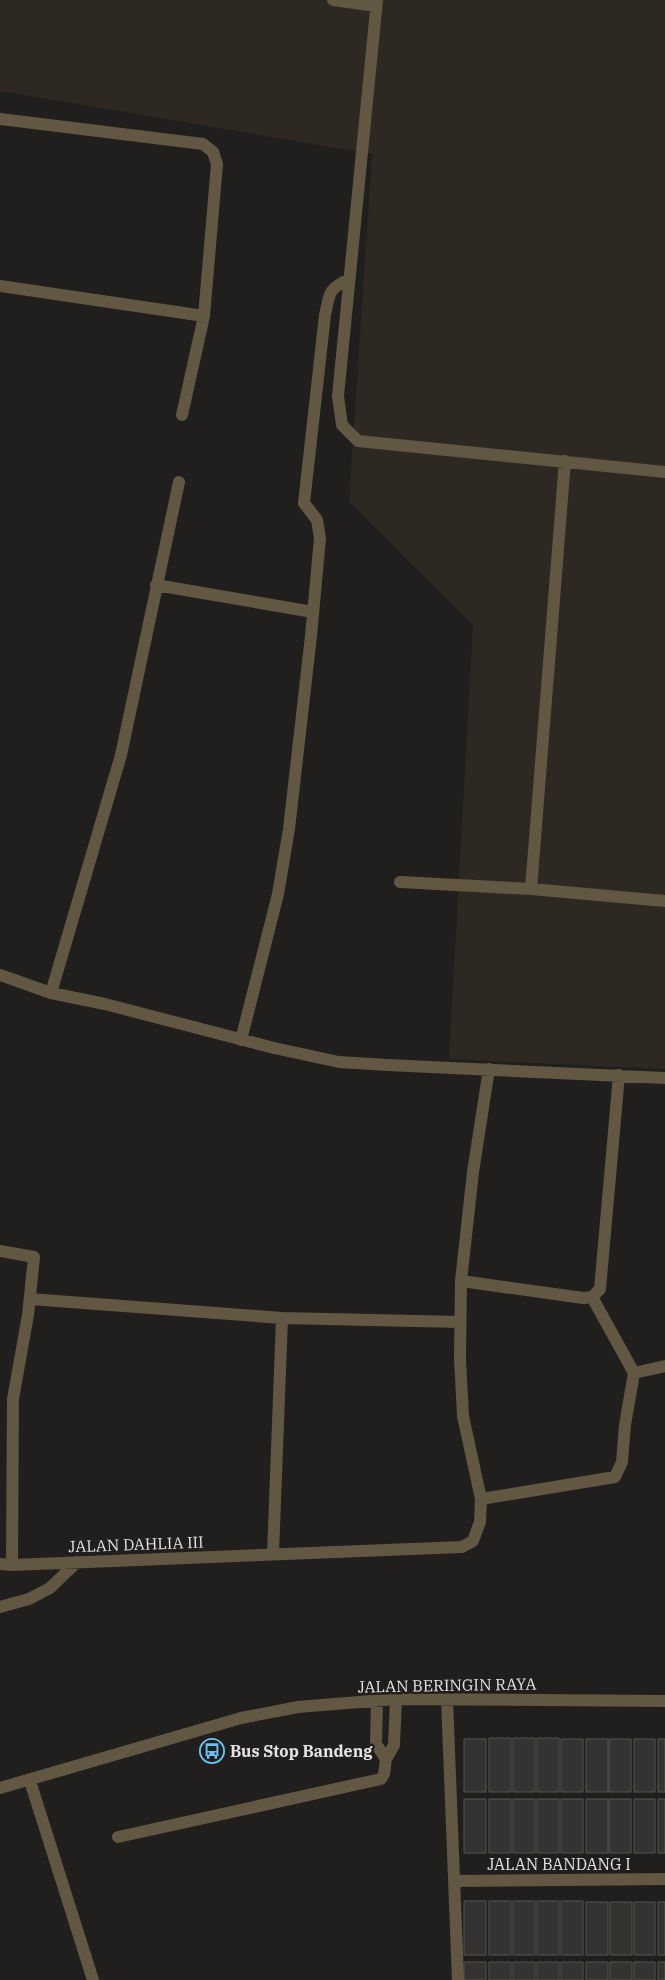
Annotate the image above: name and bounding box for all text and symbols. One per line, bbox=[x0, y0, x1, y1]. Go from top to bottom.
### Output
street label: JALAN DAHLIA III bbox=[68, 1532, 204, 1556]
street label: JALAN BERINGIN RAYA bbox=[357, 1673, 537, 1697]
bus stop icon: Bus Stop Bandeng bbox=[199, 1738, 225, 1764]
place label: Bus Stop Bandeng bbox=[230, 1741, 373, 1761]
street label: JALAN BANDANG I bbox=[487, 1854, 631, 1874]

